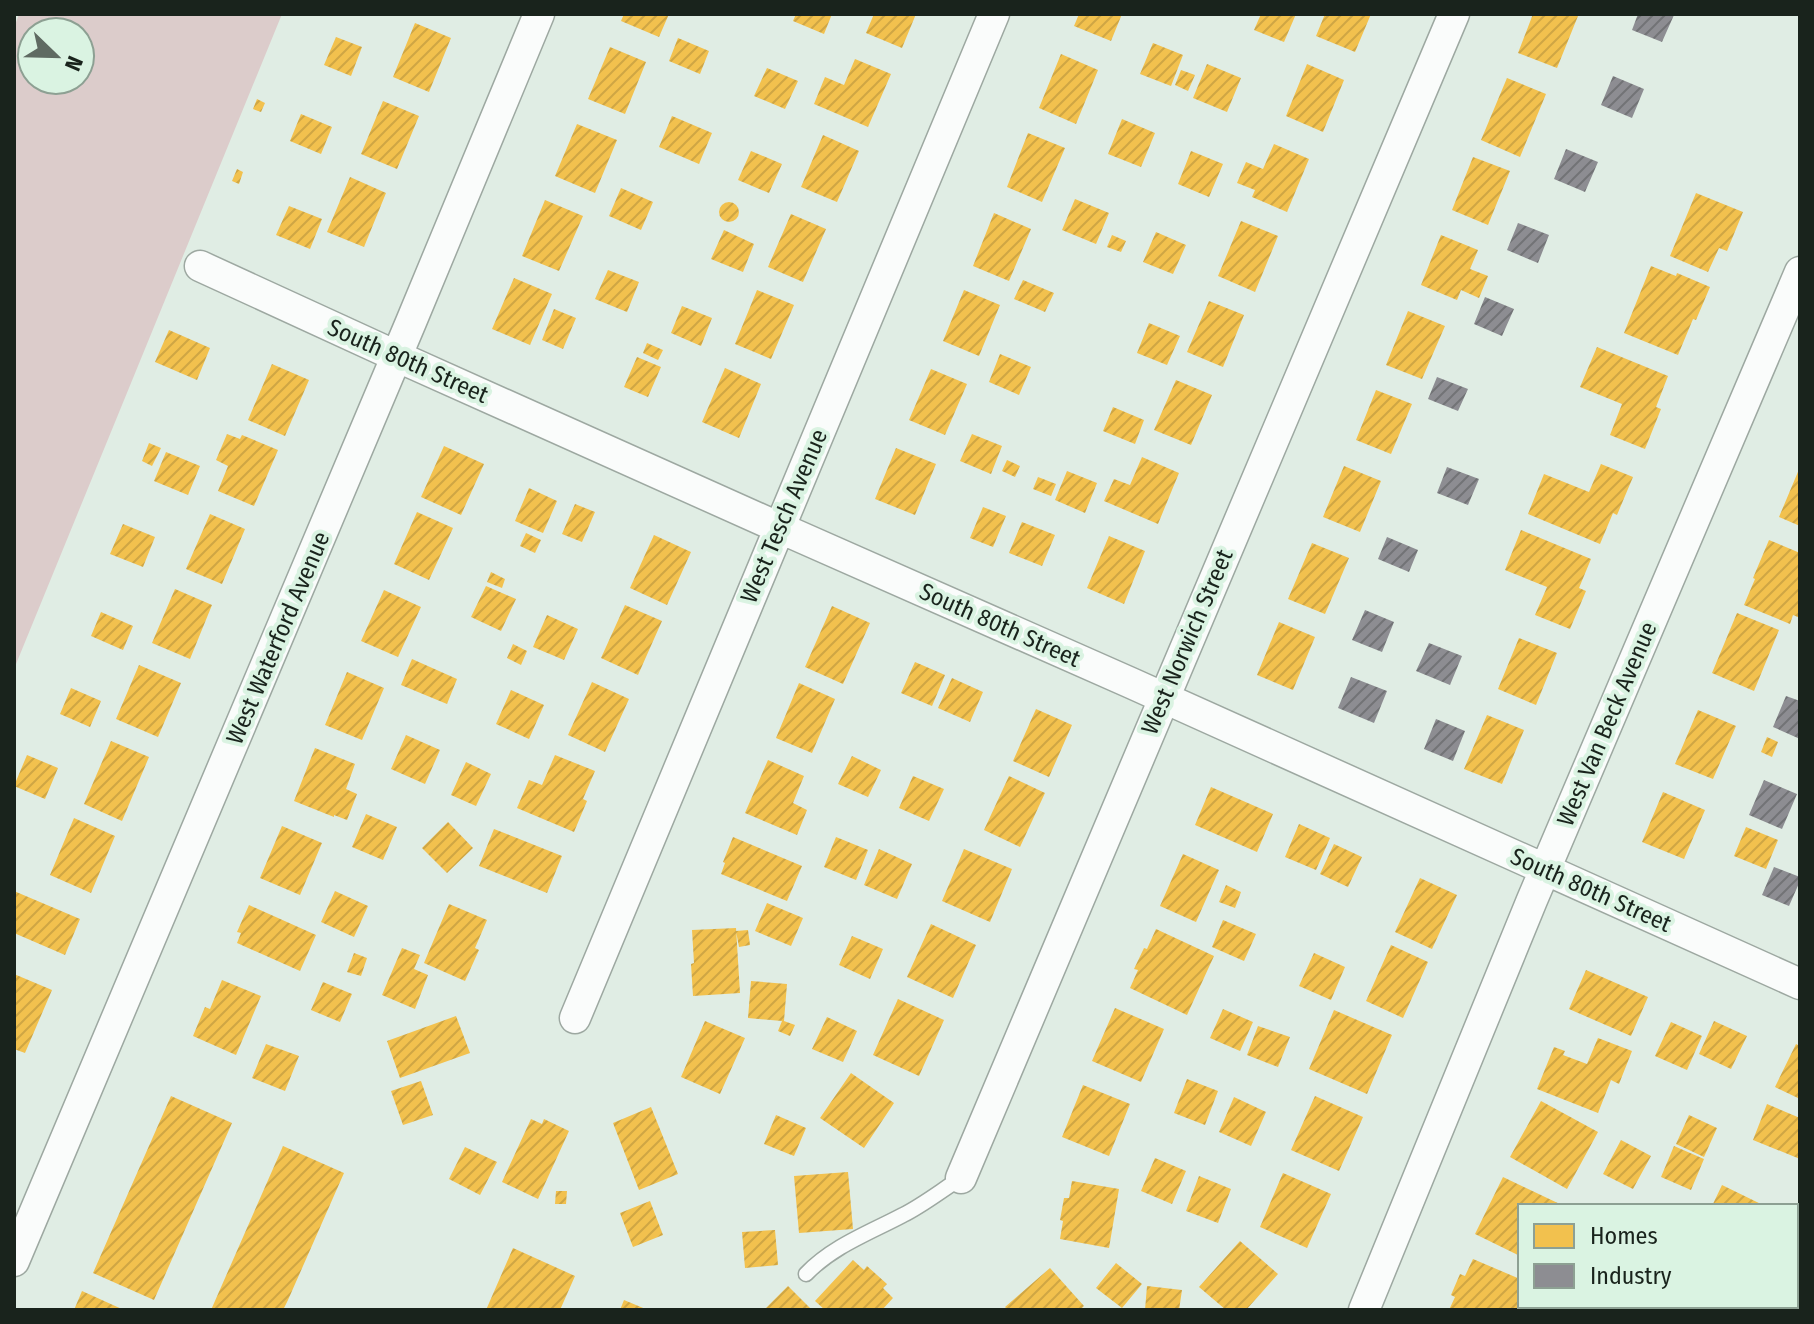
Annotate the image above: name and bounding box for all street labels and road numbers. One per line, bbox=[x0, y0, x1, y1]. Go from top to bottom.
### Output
street label: South 80th Street bbox=[323, 313, 493, 409]
street label: West Tesch Avenue bbox=[735, 425, 833, 607]
street label: West Waterford Avenue bbox=[221, 528, 335, 748]
street label: West Norwich Street bbox=[1135, 545, 1239, 739]
street label: South 80th Street bbox=[915, 577, 1085, 673]
street label: West Van Beck Avenue bbox=[1551, 618, 1663, 830]
street label: South 80th Street bbox=[1506, 842, 1676, 938]

